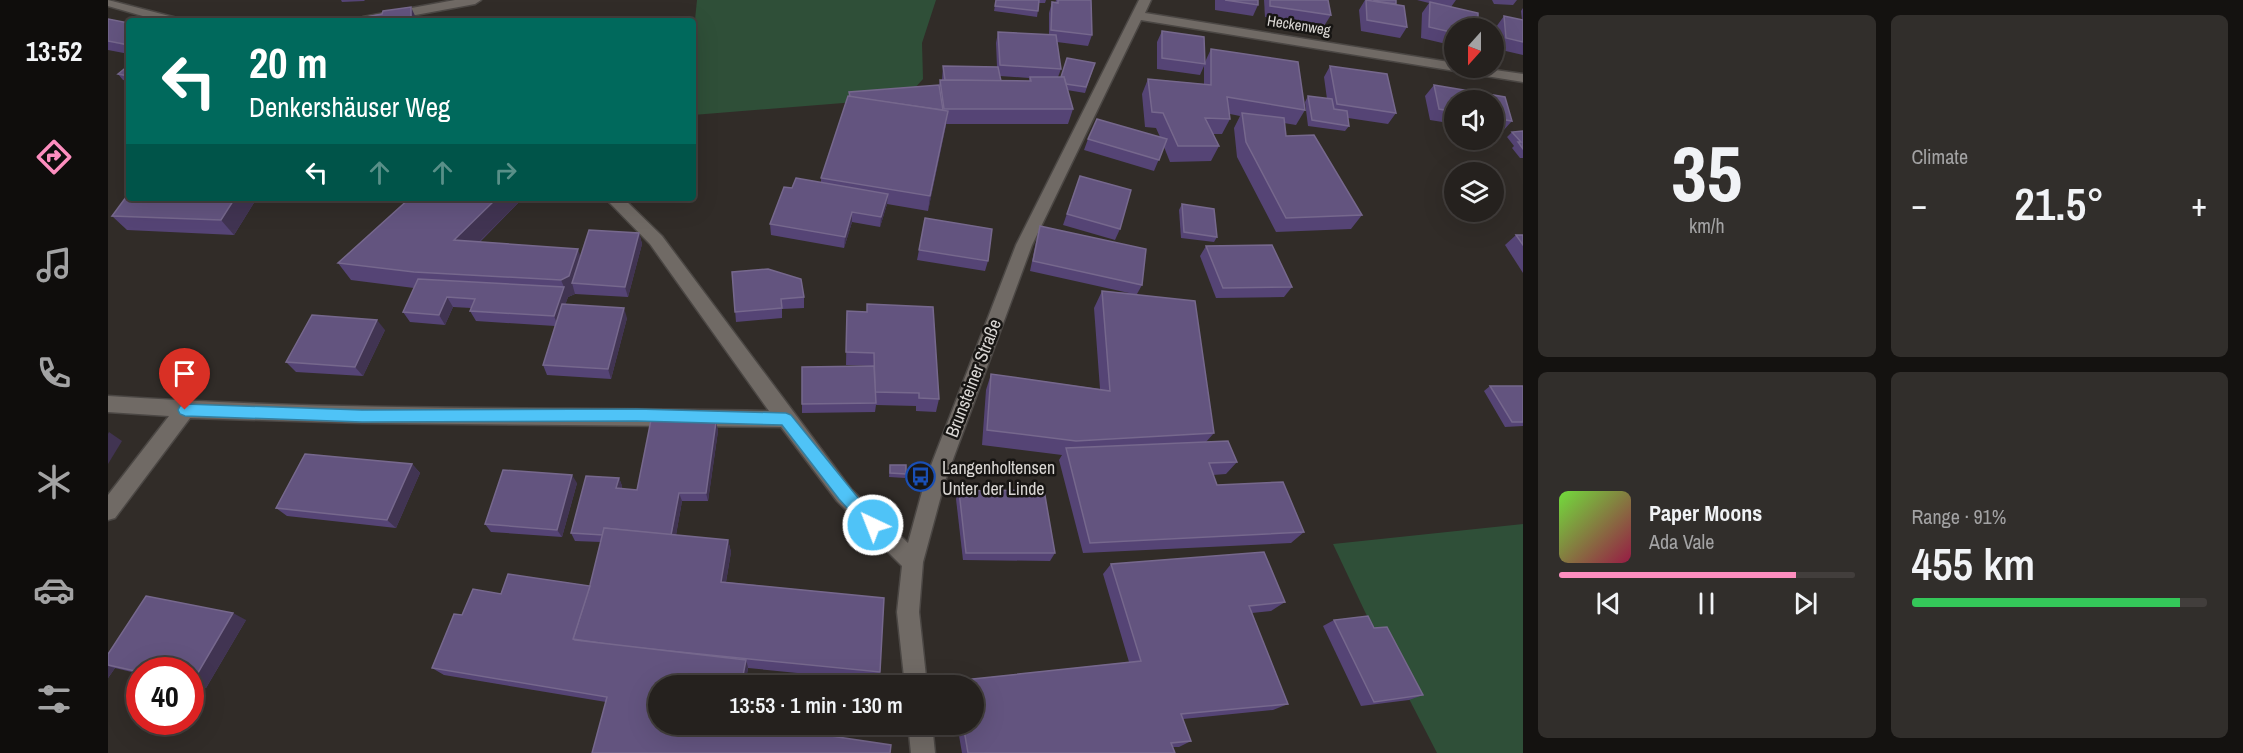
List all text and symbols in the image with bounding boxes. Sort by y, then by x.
street label: Heckenweg [1266,10,1333,40]
north arrow [1444,18,1504,78]
map controls [1444,18,1504,222]
text: 13:52 [26,33,82,69]
text: 20 m [249,35,328,91]
icon: left [150,42,228,120]
text: Denkershäuser Weg [249,89,450,125]
button: sound [1444,90,1504,150]
text: 35 [1671,120,1742,225]
icon: directions [33,136,75,178]
text: Climate [1912,143,1968,170]
icon: left [300,156,333,189]
icon: ahead [363,156,396,189]
icon: ahead [426,156,459,189]
icon: right [489,156,522,189]
button: layers [1444,162,1504,222]
text: 21.5° [2014,173,2104,234]
text: − [1912,182,1927,226]
text: + [2191,182,2207,226]
text: km/h [1689,212,1725,239]
icon: music [33,244,75,286]
street label: Brunsteiner Straße [939,315,1007,441]
pin [159,348,210,410]
icon: phone [33,352,75,394]
icon: arrive [168,357,201,390]
place label: Langenholtensen Unter der Linde [942,455,1055,501]
icon: climate [33,461,75,503]
bus stop icon: Langenholtensen Unter der Linde [905,461,937,493]
position arrow [841,493,905,557]
text: Paper Moons [1649,498,1762,528]
text: Range · 91% [1912,503,2006,530]
text: Ada Vale [1649,528,1714,555]
text: 455 km [1912,533,2035,594]
icon: car [33,569,75,611]
icon: previous [1592,587,1625,620]
icon: pause [1690,587,1723,620]
icon: next [1789,587,1822,620]
speed limit sign: 40 [126,657,204,735]
icon: filters [33,678,75,720]
text: 13:53 · 1 min · 130 m [729,690,903,720]

